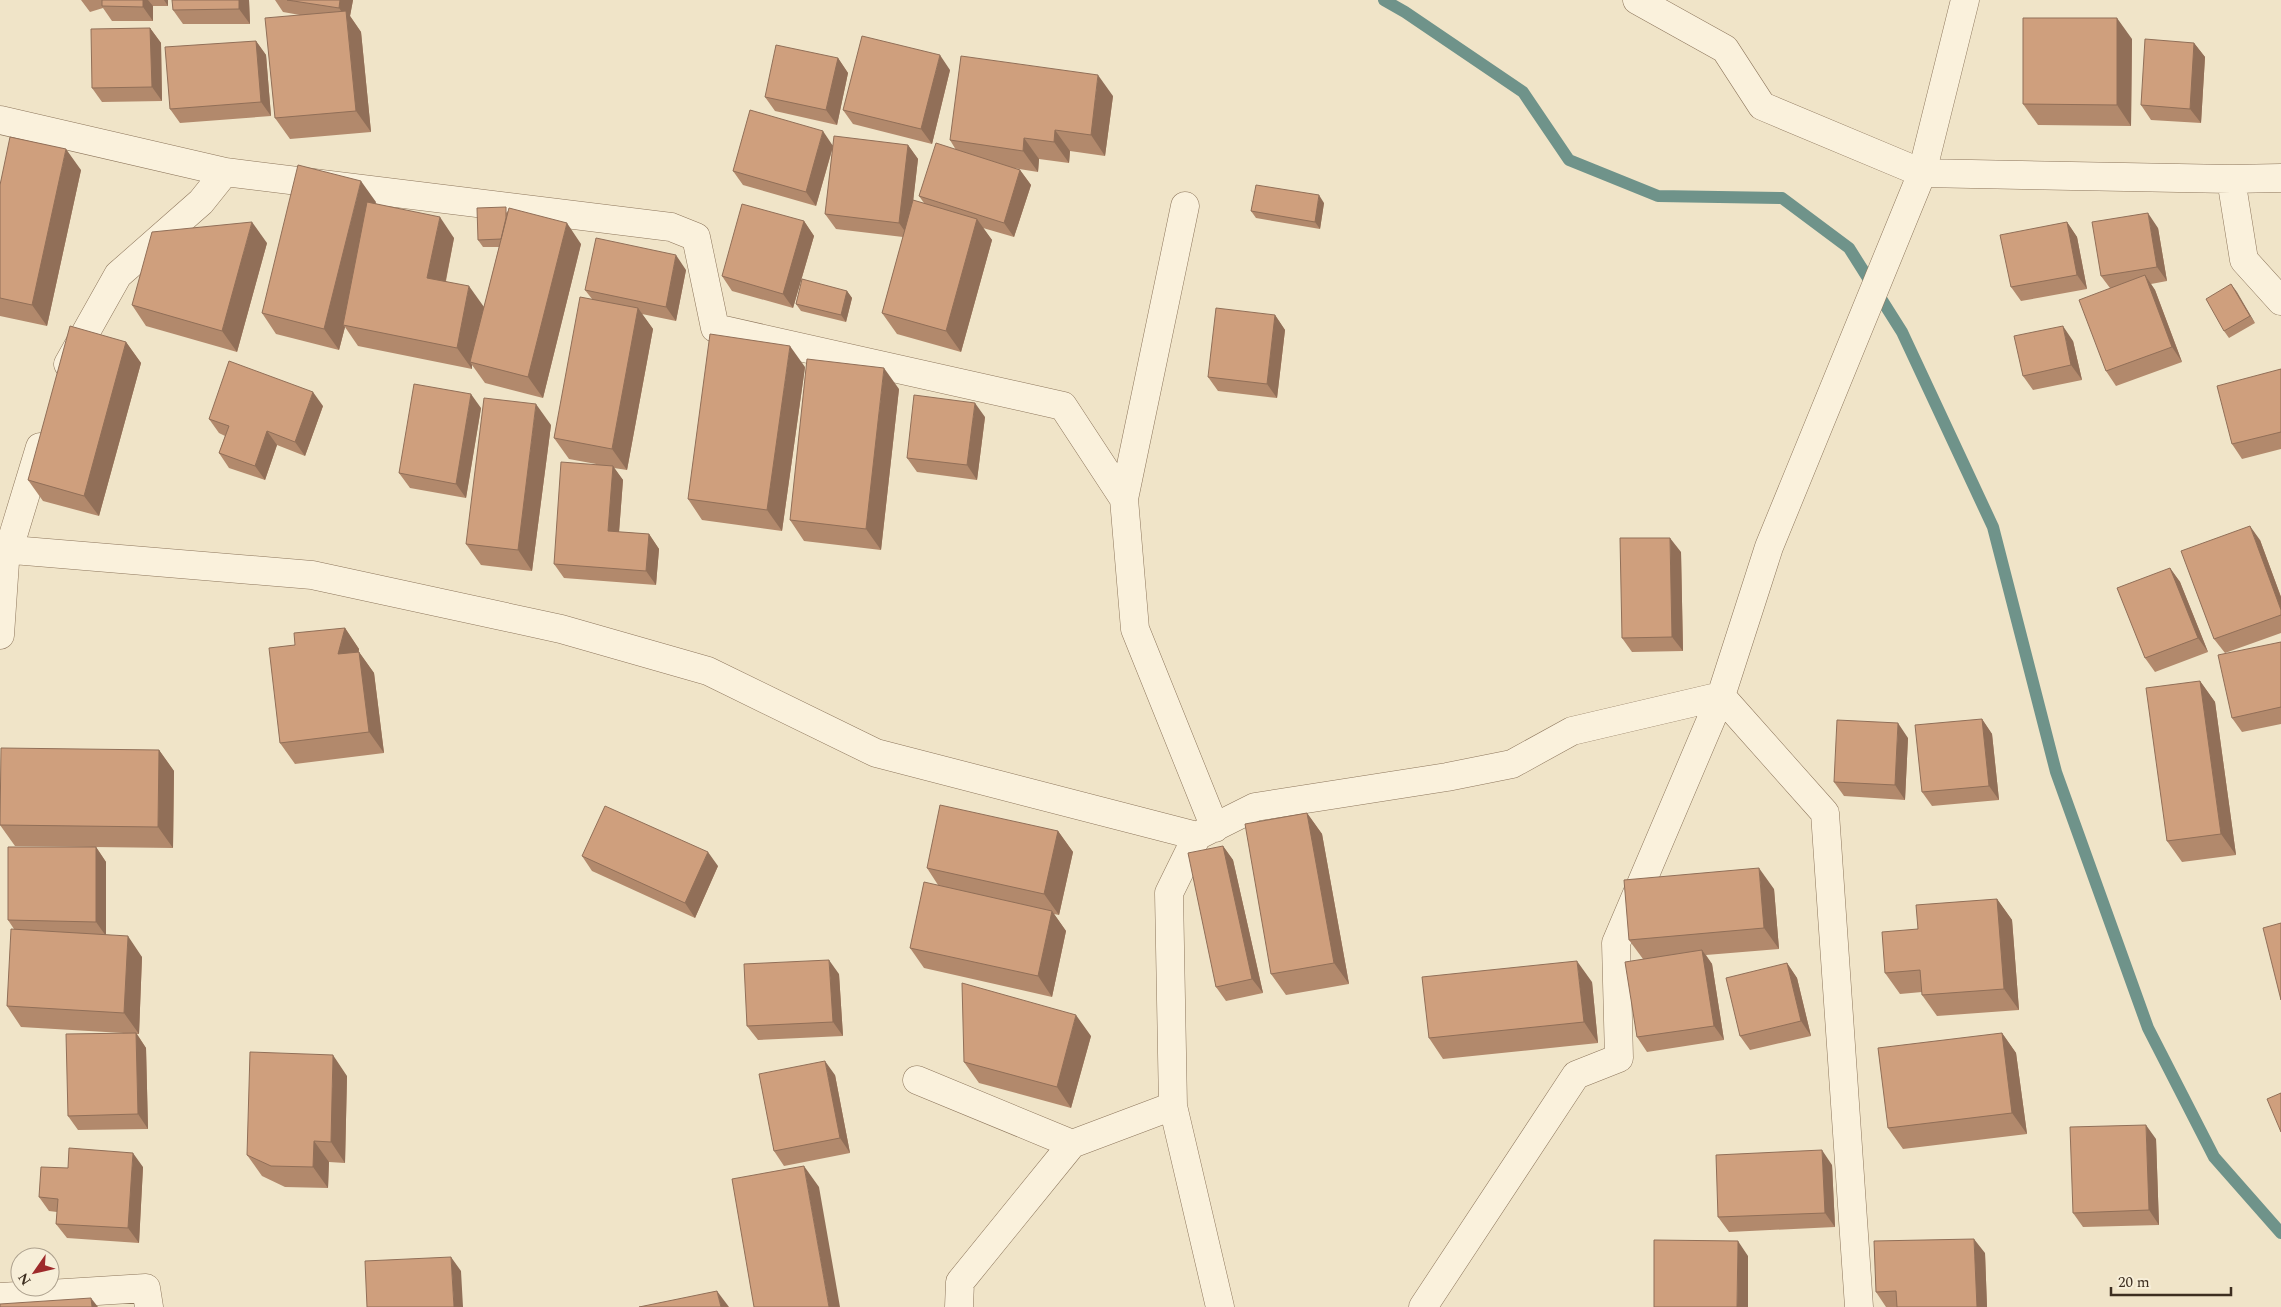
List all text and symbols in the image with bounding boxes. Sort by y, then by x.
north arrow [10,1247,60,1297]
scale bar [2111,1264,2231,1296]
text: N [13,1268,37,1290]
text: 20 m [2118,1271,2150,1294]

